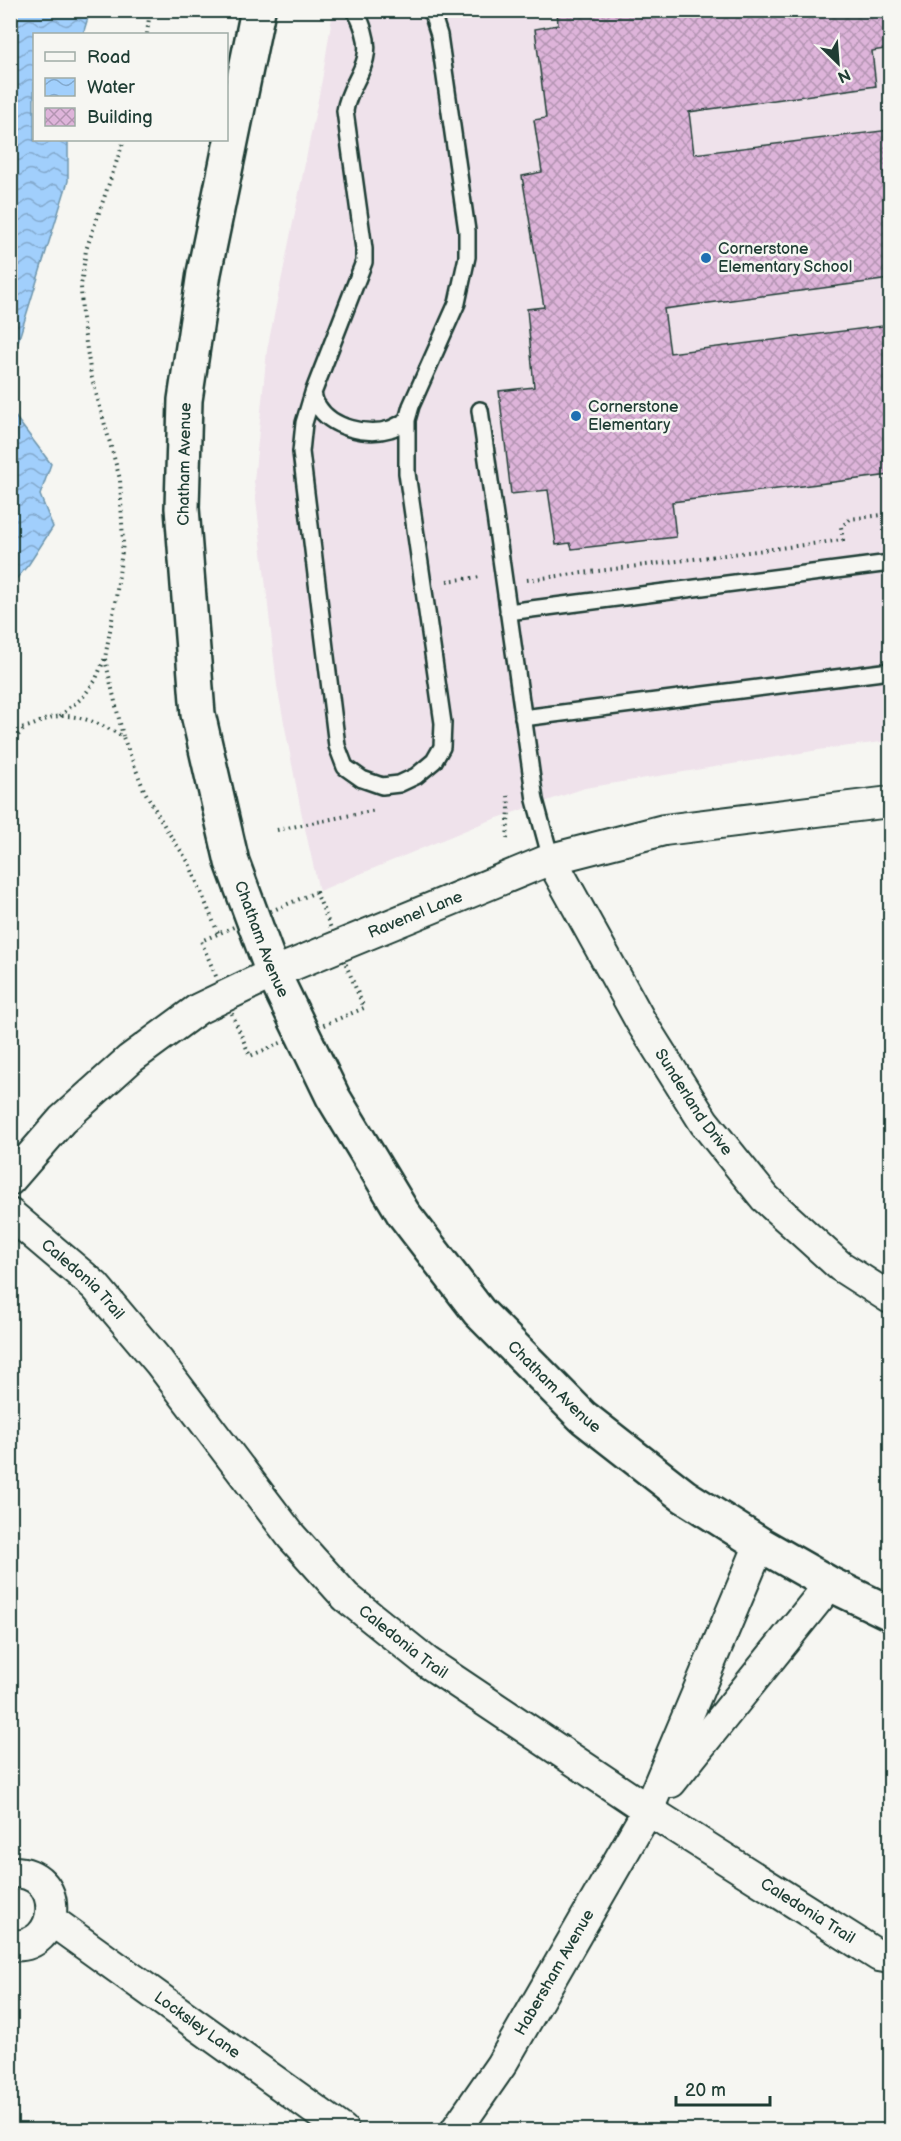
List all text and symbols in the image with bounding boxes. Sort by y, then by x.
legend [33,33,228,141]
north arrow [808,33,868,93]
text: Road [87,47,131,68]
text: N [834,64,853,86]
text: Water [87,77,135,98]
text: Building [87,107,153,128]
place label: Cornerstone Elementary School [718,240,852,277]
marker: Cornerstone Elementary School [699,251,713,265]
place label: Cornerstone Elementary [588,398,679,435]
street label: Chatham Avenue [174,402,196,526]
marker: Cornerstone Elementary [569,409,583,423]
street label: Chatham Avenue [230,878,293,1001]
street label: Ravenel Lane [365,887,466,943]
street label: Sunderland Drive [651,1045,737,1160]
street label: Caledonia Trail [37,1235,128,1323]
street label: Chatham Avenue [504,1337,605,1437]
street label: Caledonia Trail [355,1601,451,1683]
street label: Caledonia Trail [757,1874,858,1948]
street label: Habersham Avenue [511,1906,598,2039]
street label: Locksley Lane [150,1988,244,2063]
scale bar [676,2069,770,2107]
text: 20 m [685,2080,726,2101]

